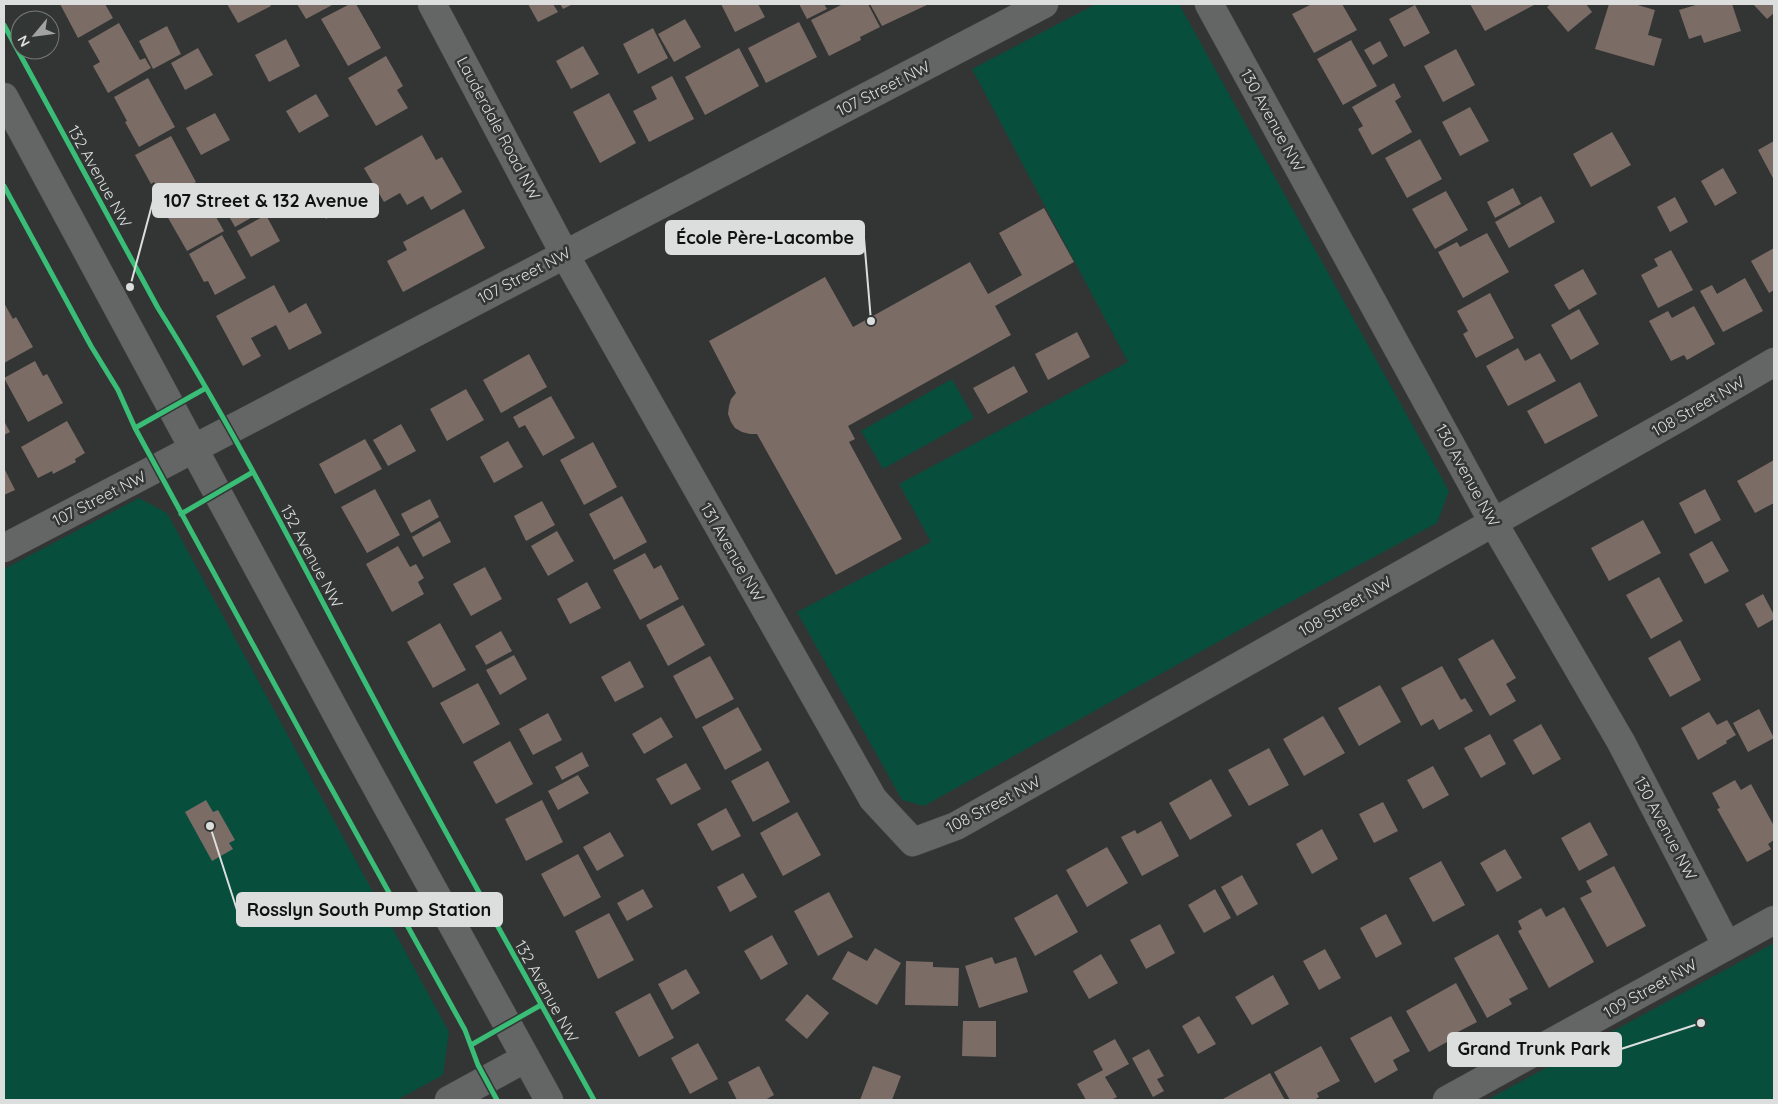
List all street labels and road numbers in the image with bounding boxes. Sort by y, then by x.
street label: Lauderdale Road NW [453,53,545,203]
street label: 107 Street NW [833,56,933,120]
street label: 130 Avenue NW [1237,65,1309,175]
street label: 132 Avenue NW [64,121,136,231]
street label: 107 Street NW [474,242,574,308]
street label: 108 Street NW [1648,371,1748,441]
street label: 130 Avenue NW [1432,420,1504,530]
street label: 107 Street NW [49,466,149,530]
street label: 131 Avenue NW [697,499,769,605]
street label: 132 Avenue NW [276,501,348,611]
street label: 108 Street NW [1295,571,1395,641]
street label: 108 Street NW [943,771,1043,837]
street label: 130 Avenue NW [1630,773,1702,883]
street label: 132 Avenue NW [511,936,583,1046]
street label: 109 Street NW [1600,954,1700,1022]

